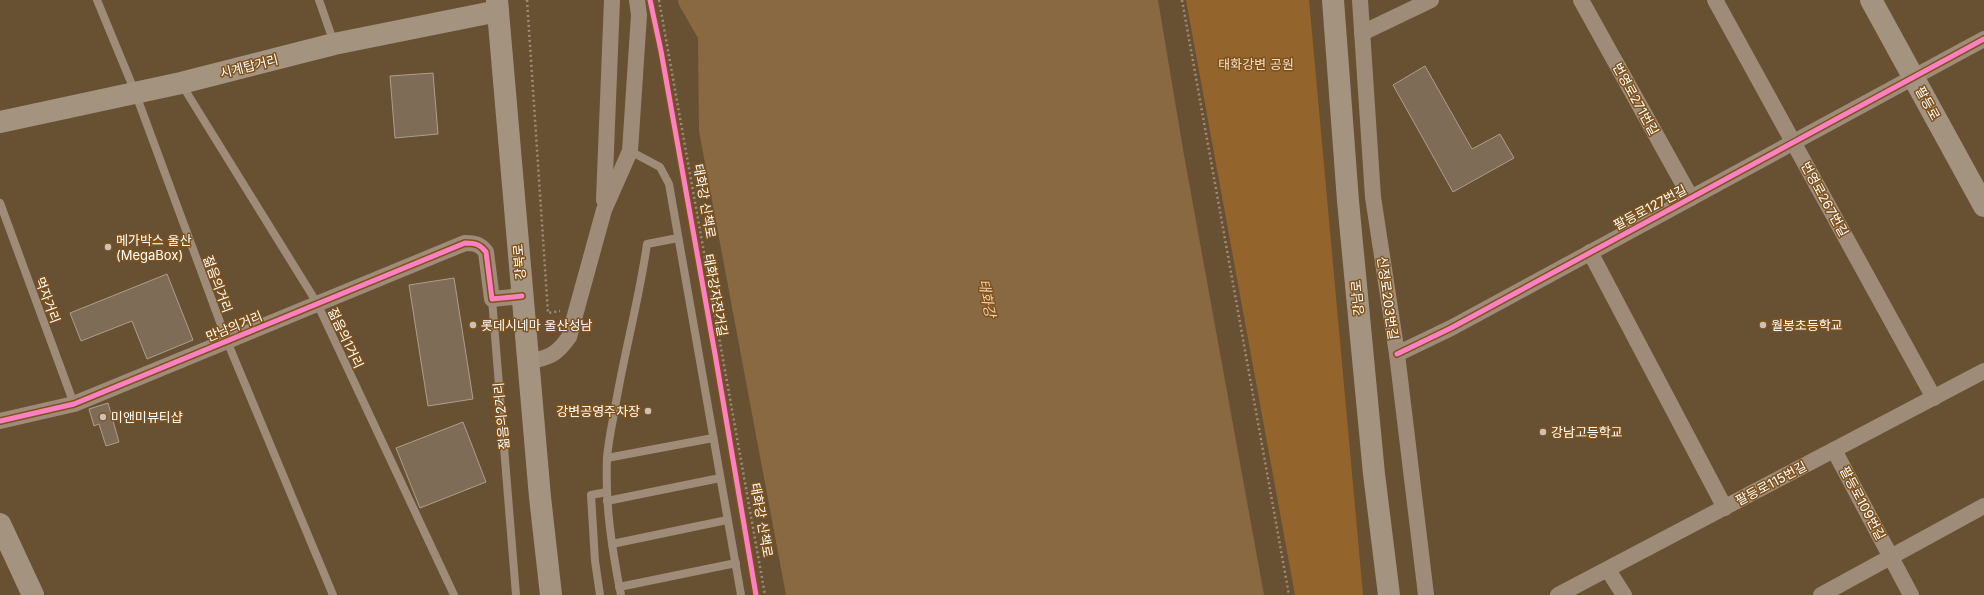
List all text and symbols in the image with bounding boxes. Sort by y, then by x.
street label: 시계탑거리 [218,51,280,81]
park label: 태화강변 공원 [1218,56,1294,72]
street label: 번영로271번길 [1610,60,1662,138]
street label: 팔등로 [1912,83,1944,123]
street label: 번영로267번길 [1798,159,1852,239]
street label: 태화강 산책로 [691,162,719,240]
street label: 팔등로127번길 [1611,181,1689,233]
place label: 메가박스 울산 (MegaBox) [116,232,191,263]
marker: 메가박스 울산 (MegaBox) [103,242,113,252]
street label: 강북로 [509,243,529,281]
street label: 태화강자전거길 [701,252,731,338]
street label: 젊음의거리 [200,253,236,315]
street label: 신정로203번길 [1374,255,1402,341]
street label: 먹자거리 [32,275,64,325]
water label: 태화강 [975,277,1000,321]
street label: 강남로 [1347,279,1367,317]
street label: 젊음의1거리 [325,305,367,371]
street label: 만남의거리 [203,307,265,345]
place label: 롯데시네마 울산성남 [481,317,592,333]
place label: 월봉초등학교 [1771,317,1843,333]
marker: 롯데시네마 울산성남 [468,320,478,330]
marker: 월봉초등학교 [1758,320,1768,330]
street label: 젊음의2거리 [490,382,512,450]
place label: 강변공영주차장 [556,403,640,419]
marker: 강변공영주차장 [643,406,653,416]
place label: 미앤미뷰티샵 [111,409,183,425]
marker: 미앤미뷰티샵 [98,412,108,422]
place label: 강남고등학교 [1551,424,1623,440]
marker: 강남고등학교 [1538,427,1548,437]
street label: 팔등로115번길 [1733,458,1809,508]
street label: 팔등로109번길 [1837,463,1889,543]
street label: 태화강 산책로 [748,481,776,559]

